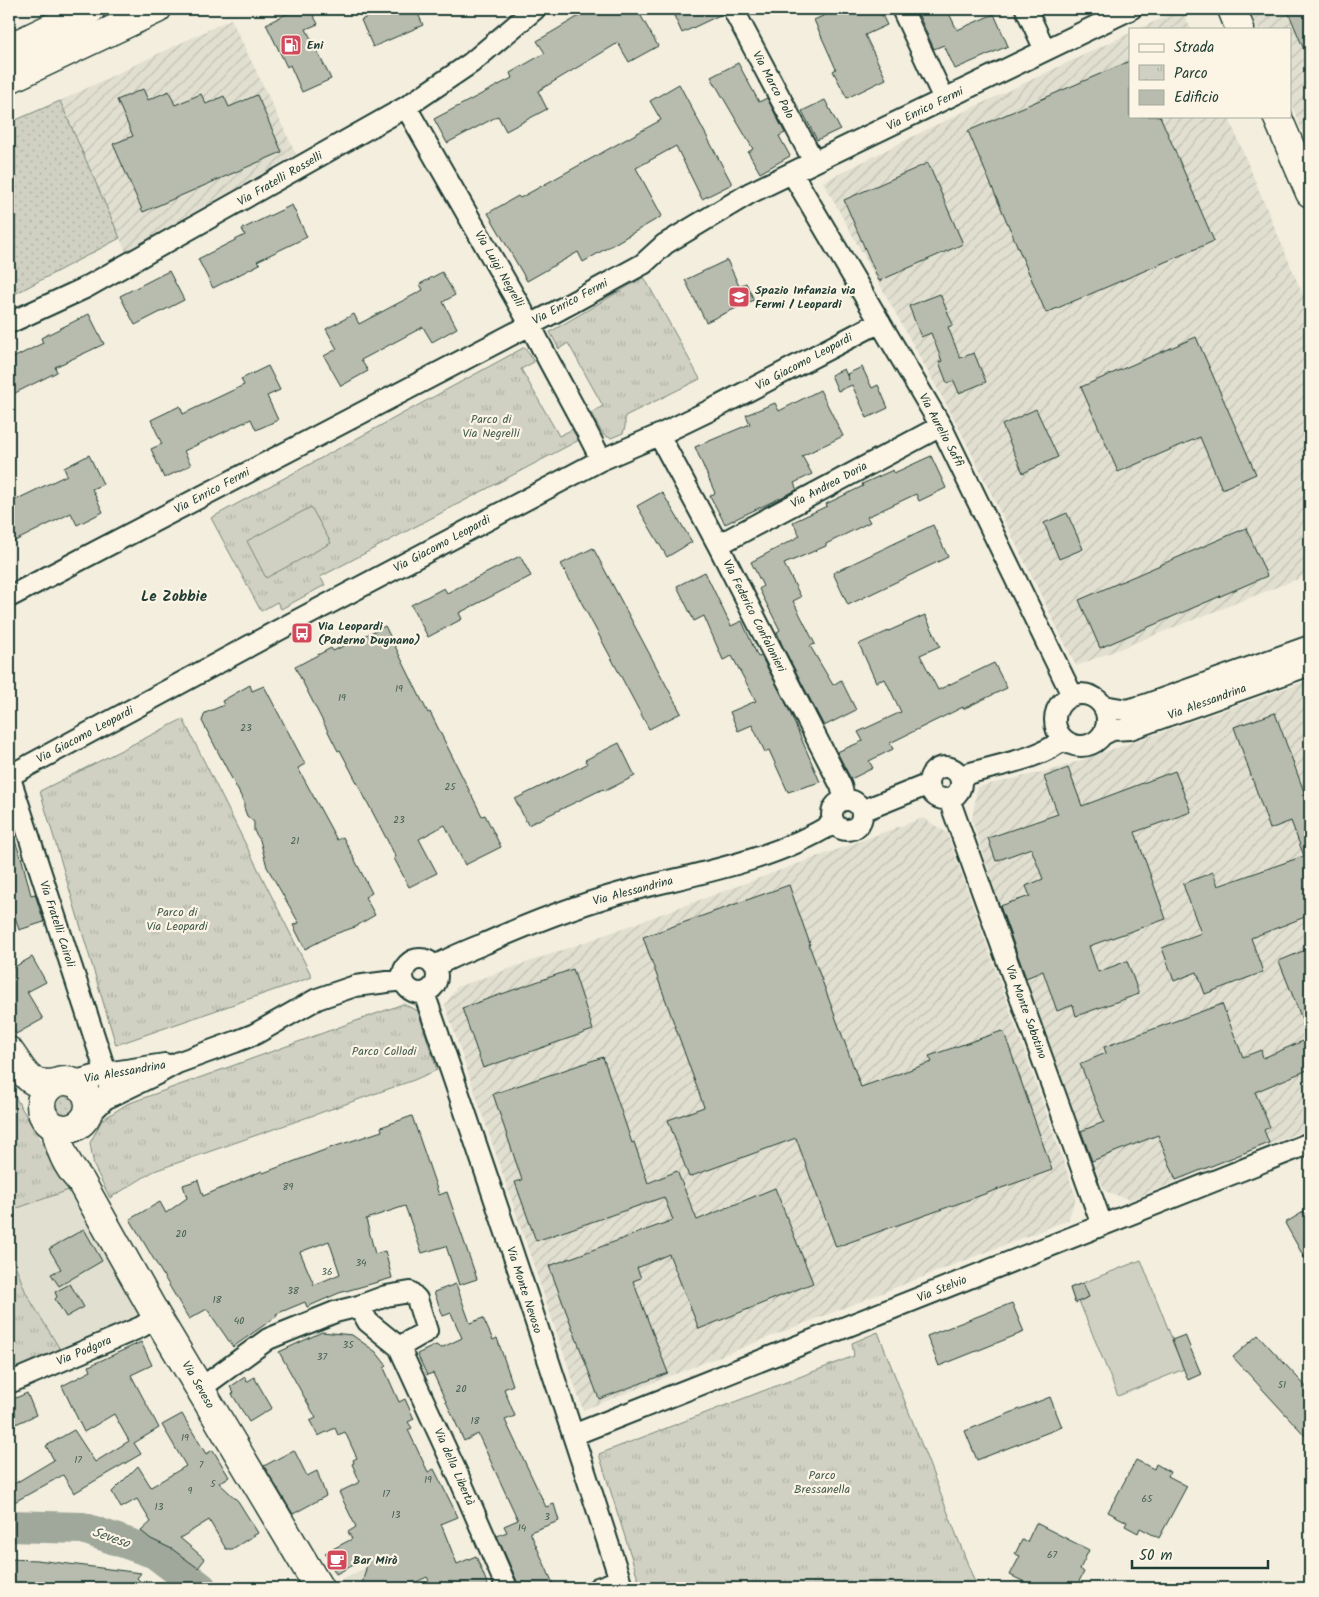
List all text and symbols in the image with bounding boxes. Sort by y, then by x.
legend [1129,28,1292,118]
fuel station icon: Eni [279,33,303,57]
place label: Eni [307,36,324,55]
text: Strada [1174,36,1214,60]
street label: Via Marco Polo [747,48,799,122]
text: Parco [1174,62,1208,86]
street label: Via Enrico Fermi [883,82,968,136]
text: Edificio [1174,86,1219,110]
street label: Via Fratelli Rosselli [234,146,327,211]
street label: Via Luigi Negrelli [469,227,529,312]
street label: Via Enrico Fermi [529,273,612,330]
place label: Spazio Infanzia via Fermi / Leopardi [755,281,855,314]
school or university icon: Spazio Infanzia via Fermi / Leopardi [727,285,751,309]
street label: Via Giacomo Leopardi [752,328,857,396]
street label: Via Aurelio Saffi [914,390,969,471]
park label: Parco di Via Negrelli [462,410,521,443]
street label: Via Andrea Doria [787,457,871,513]
street label: Via Enrico Fermi [171,462,254,519]
street label: Via Giacomo Leopardi [390,510,495,578]
street label: Via Federico Confalonieri [717,556,791,677]
district label: Le Zobbie [141,585,208,609]
place label: Via Leopardi (Paderno Dugnano) [318,617,421,650]
bus stop icon: Via Leopardi (Paderno Dugnano) [290,621,314,645]
street label: Via Alessandrina [1165,679,1249,725]
house number: 19 [395,681,403,697]
house number: 19 [338,690,346,706]
street label: Via Giacomo Leopardi [33,701,138,769]
house number: 23 [240,720,252,736]
house number: 25 [444,779,456,795]
house number: 23 [393,812,405,828]
house number: 21 [291,833,299,849]
street label: Via Alessandrina [591,871,676,911]
street label: Via Fratelli Cairoli [34,878,80,971]
park label: Parco di Via Leopardi [146,903,209,936]
street label: Via Monte Sabotino [1000,962,1052,1062]
park label: Parco Collodi [352,1042,417,1061]
street label: Via Alessandrina [83,1055,168,1089]
house number: 89 [283,1179,294,1195]
house number: 20 [176,1226,186,1242]
street label: Via Monte Nevoso [501,1244,547,1336]
house number: 34 [355,1255,367,1271]
house number: 36 [321,1264,333,1280]
street label: Via Stelvio [914,1270,970,1308]
house number: 38 [287,1283,300,1299]
house number: 18 [212,1292,223,1308]
house number: 40 [234,1313,244,1329]
street label: Via Podgora [53,1331,115,1371]
house number: 35 [342,1337,354,1353]
house number: 37 [317,1349,328,1365]
street label: Via Seveso [177,1358,219,1412]
house number: 51 [1278,1377,1286,1393]
house number: 20 [456,1381,466,1397]
house number: 18 [470,1413,481,1429]
street label: Via della Libertà [428,1425,480,1509]
house number: 19 [181,1430,189,1446]
house number: 17 [74,1452,82,1468]
house number: 7 [199,1457,204,1473]
park label: Parco Bressanella [794,1466,850,1499]
house number: 19 [424,1472,432,1488]
house number: 5 [210,1476,216,1492]
house number: 9 [188,1483,193,1499]
house number: 17 [382,1486,390,1502]
house number: 65 [1142,1491,1153,1507]
house number: 13 [155,1499,164,1515]
house number: 13 [392,1507,401,1523]
house number: 3 [544,1509,550,1525]
house number: 14 [518,1520,527,1536]
water label: Seveso [89,1521,134,1555]
scale bar [1132,1537,1268,1569]
text: 50 m [1139,1544,1173,1568]
house number: 67 [1047,1547,1057,1563]
cafe icon: Bar Mirò [325,1548,349,1572]
place label: Bar Mirò [353,1551,398,1570]

